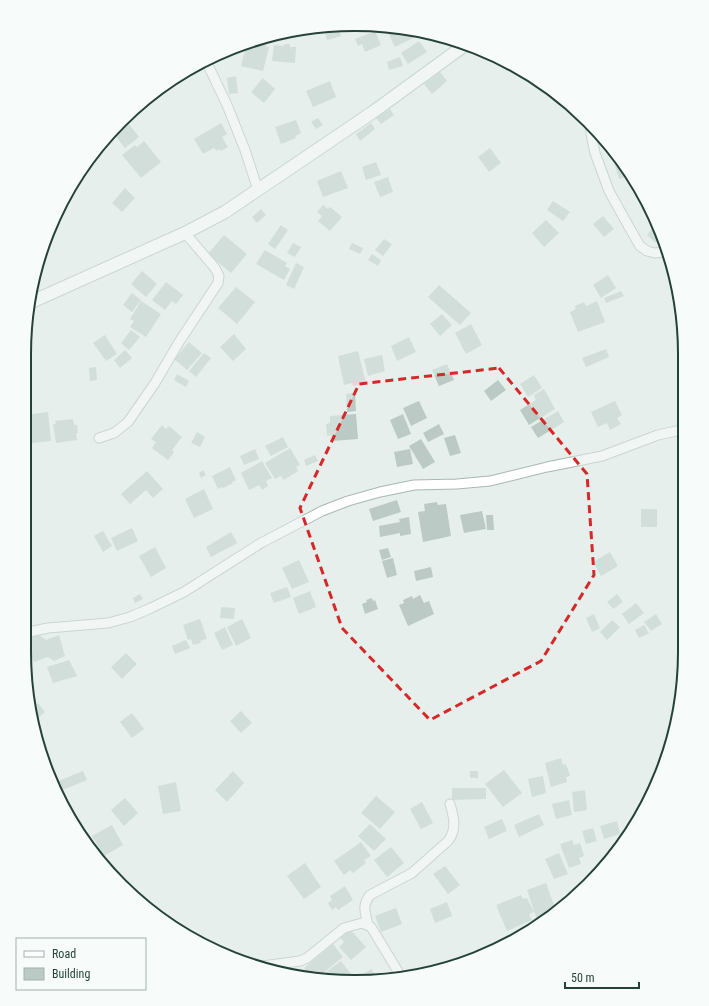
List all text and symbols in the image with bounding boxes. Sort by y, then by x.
legend [16,938,146,990]
text: Road [52,947,76,961]
scale bar [565,964,639,990]
text: Building [52,967,90,981]
text: 50 m [571,971,595,985]

